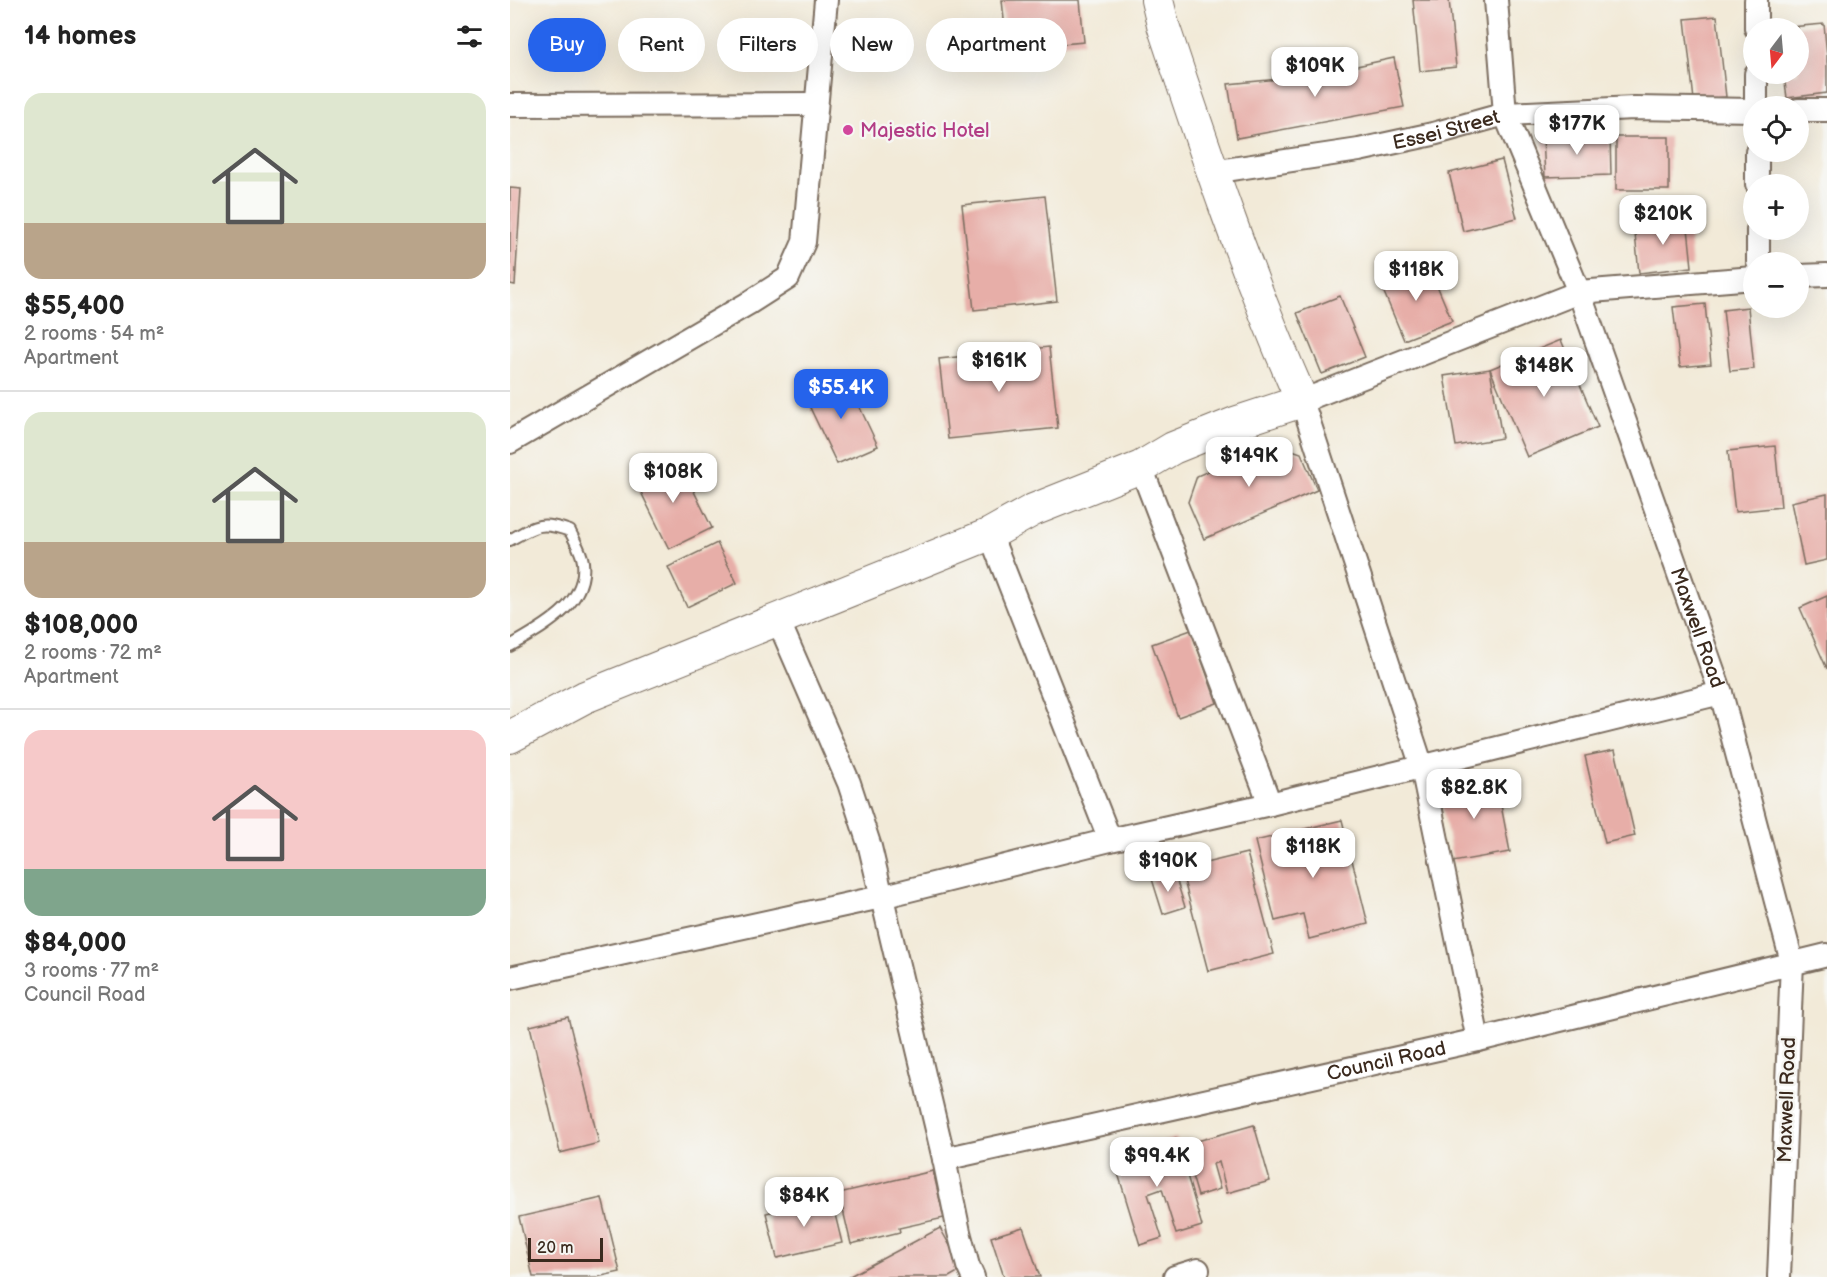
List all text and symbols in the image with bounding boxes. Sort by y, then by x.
chip: Buy [528,18,606,72]
chip: Rent [618,18,705,72]
chip: Filters [717,18,818,72]
chip: New [830,18,914,72]
chip: Apartment [926,18,1067,72]
north arrow [1743,18,1809,84]
map controls [1743,18,1809,318]
icon: filters [453,20,486,53]
text: 14 homes [24,21,136,52]
pin: $109K [1273,47,1357,98]
text: $109K [1285,54,1345,78]
button: locate [1743,96,1809,162]
street label: Essei Street [1390,105,1502,155]
pin: $177K [1535,105,1619,156]
text: $177K [1548,112,1606,136]
place label: Majestic Hotel [860,119,990,143]
marker: Majestic Hotel [841,123,855,137]
icon: home [201,132,309,240]
button: + [1743,174,1809,240]
pin: $210K [1621,195,1705,246]
text: $210K [1633,202,1693,226]
pin: $118K [1374,251,1458,302]
button: − [1743,252,1809,318]
text: $118K [1388,258,1444,282]
text: $55,400 [24,291,125,322]
text: 2 rooms · 54 m² [24,322,164,346]
pin: $161K [957,342,1041,393]
text: Apartment [24,346,119,370]
pin: $148K [1502,347,1586,398]
text: $161K [971,349,1027,373]
text: $148K [1515,354,1574,378]
pin: $55.4K [792,369,890,420]
text: $55.4K [808,376,874,400]
pin: $149K [1207,437,1291,488]
text: $149K [1220,444,1278,468]
icon: home [201,451,309,559]
pin: $108K [631,453,715,504]
text: $108K [643,460,703,484]
street label: Maxwell Road [1665,564,1729,691]
text: $108,000 [24,610,138,641]
text: 2 rooms · 72 m² [24,641,162,665]
text: Apartment [24,665,119,689]
icon: home [201,769,309,877]
pin: $82.8K [1425,769,1523,820]
text: $82.8K [1440,776,1508,800]
pin: $118K [1271,828,1355,879]
text: $118K [1285,835,1341,859]
pin: $190K [1126,842,1210,893]
text: $190K [1138,849,1198,873]
text: $84,000 [24,928,126,959]
text: 3 rooms · 77 m² [24,959,159,983]
text: Council Road [24,983,145,1007]
street label: Council Road [1324,1037,1448,1086]
street label: Maxwell Road [1773,1037,1801,1163]
pin: $99.4K [1108,1137,1206,1188]
text: $99.4K [1124,1144,1190,1168]
pin: $84K [768,1177,840,1228]
text: $84K [779,1184,829,1208]
scale bar [528,1235,603,1262]
text: 20 m [537,1239,573,1258]

